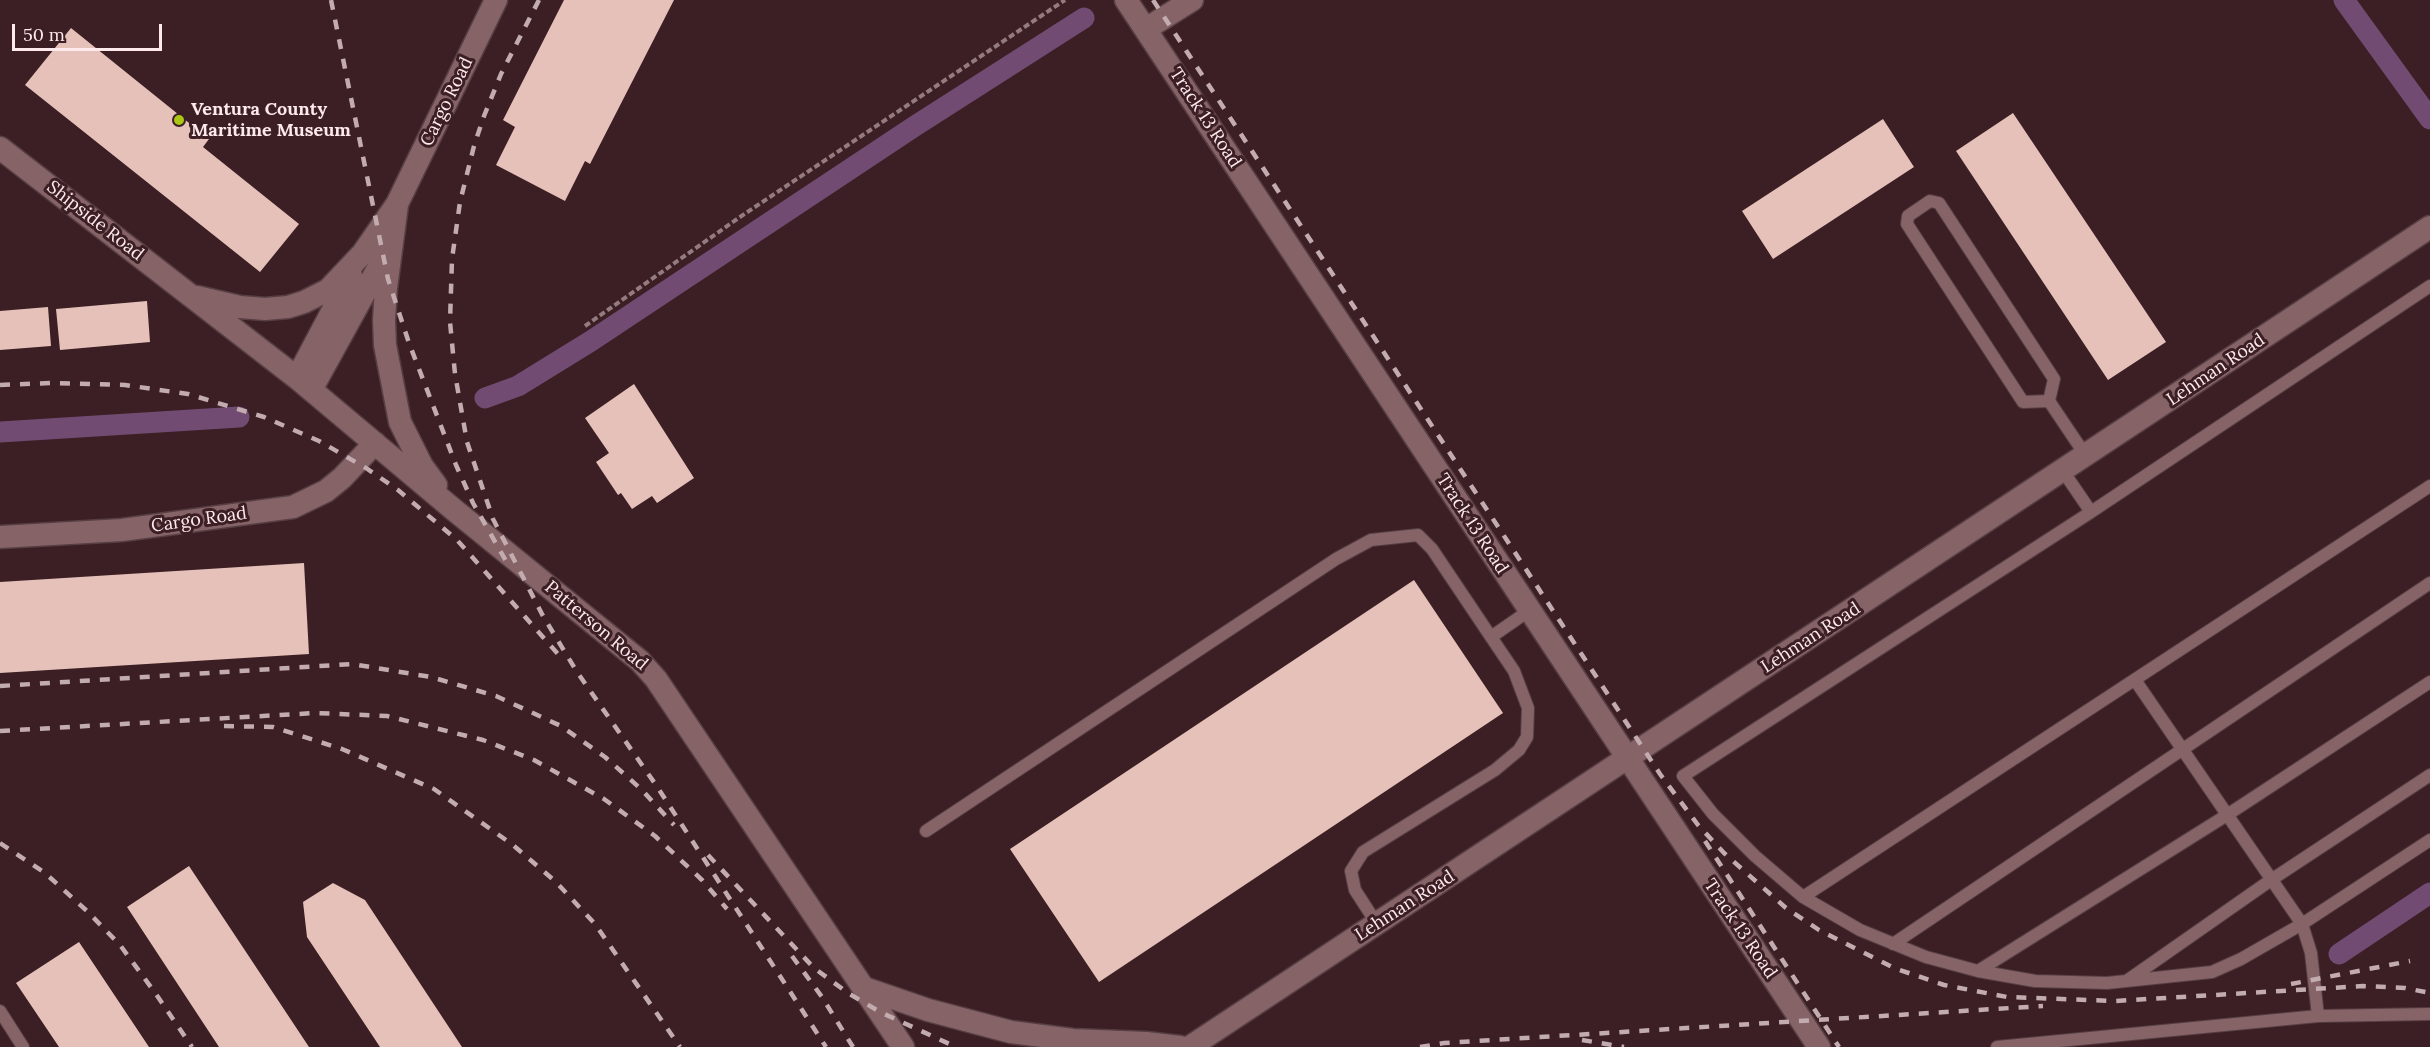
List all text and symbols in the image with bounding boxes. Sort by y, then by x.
scale bar [15,12,165,50]
text: 50 m [23,23,65,46]
street label: Cargo Road [416,54,478,150]
street label: Track 13 Road [1165,64,1245,172]
place label: Ventura County Maritime Museum [191,99,351,142]
marker: Ventura County Maritime Museum [172,113,186,127]
street label: Shipside Road [42,176,148,266]
street label: Lehman Road [2163,329,2269,411]
street label: Track 13 Road [1432,470,1512,578]
street label: Cargo Road [150,503,248,537]
street label: Patterson Road [540,577,652,675]
street label: Lehman Road [1757,598,1865,678]
street label: Lehman Road [1351,866,1459,946]
street label: Track 13 Road [1699,875,1781,983]

